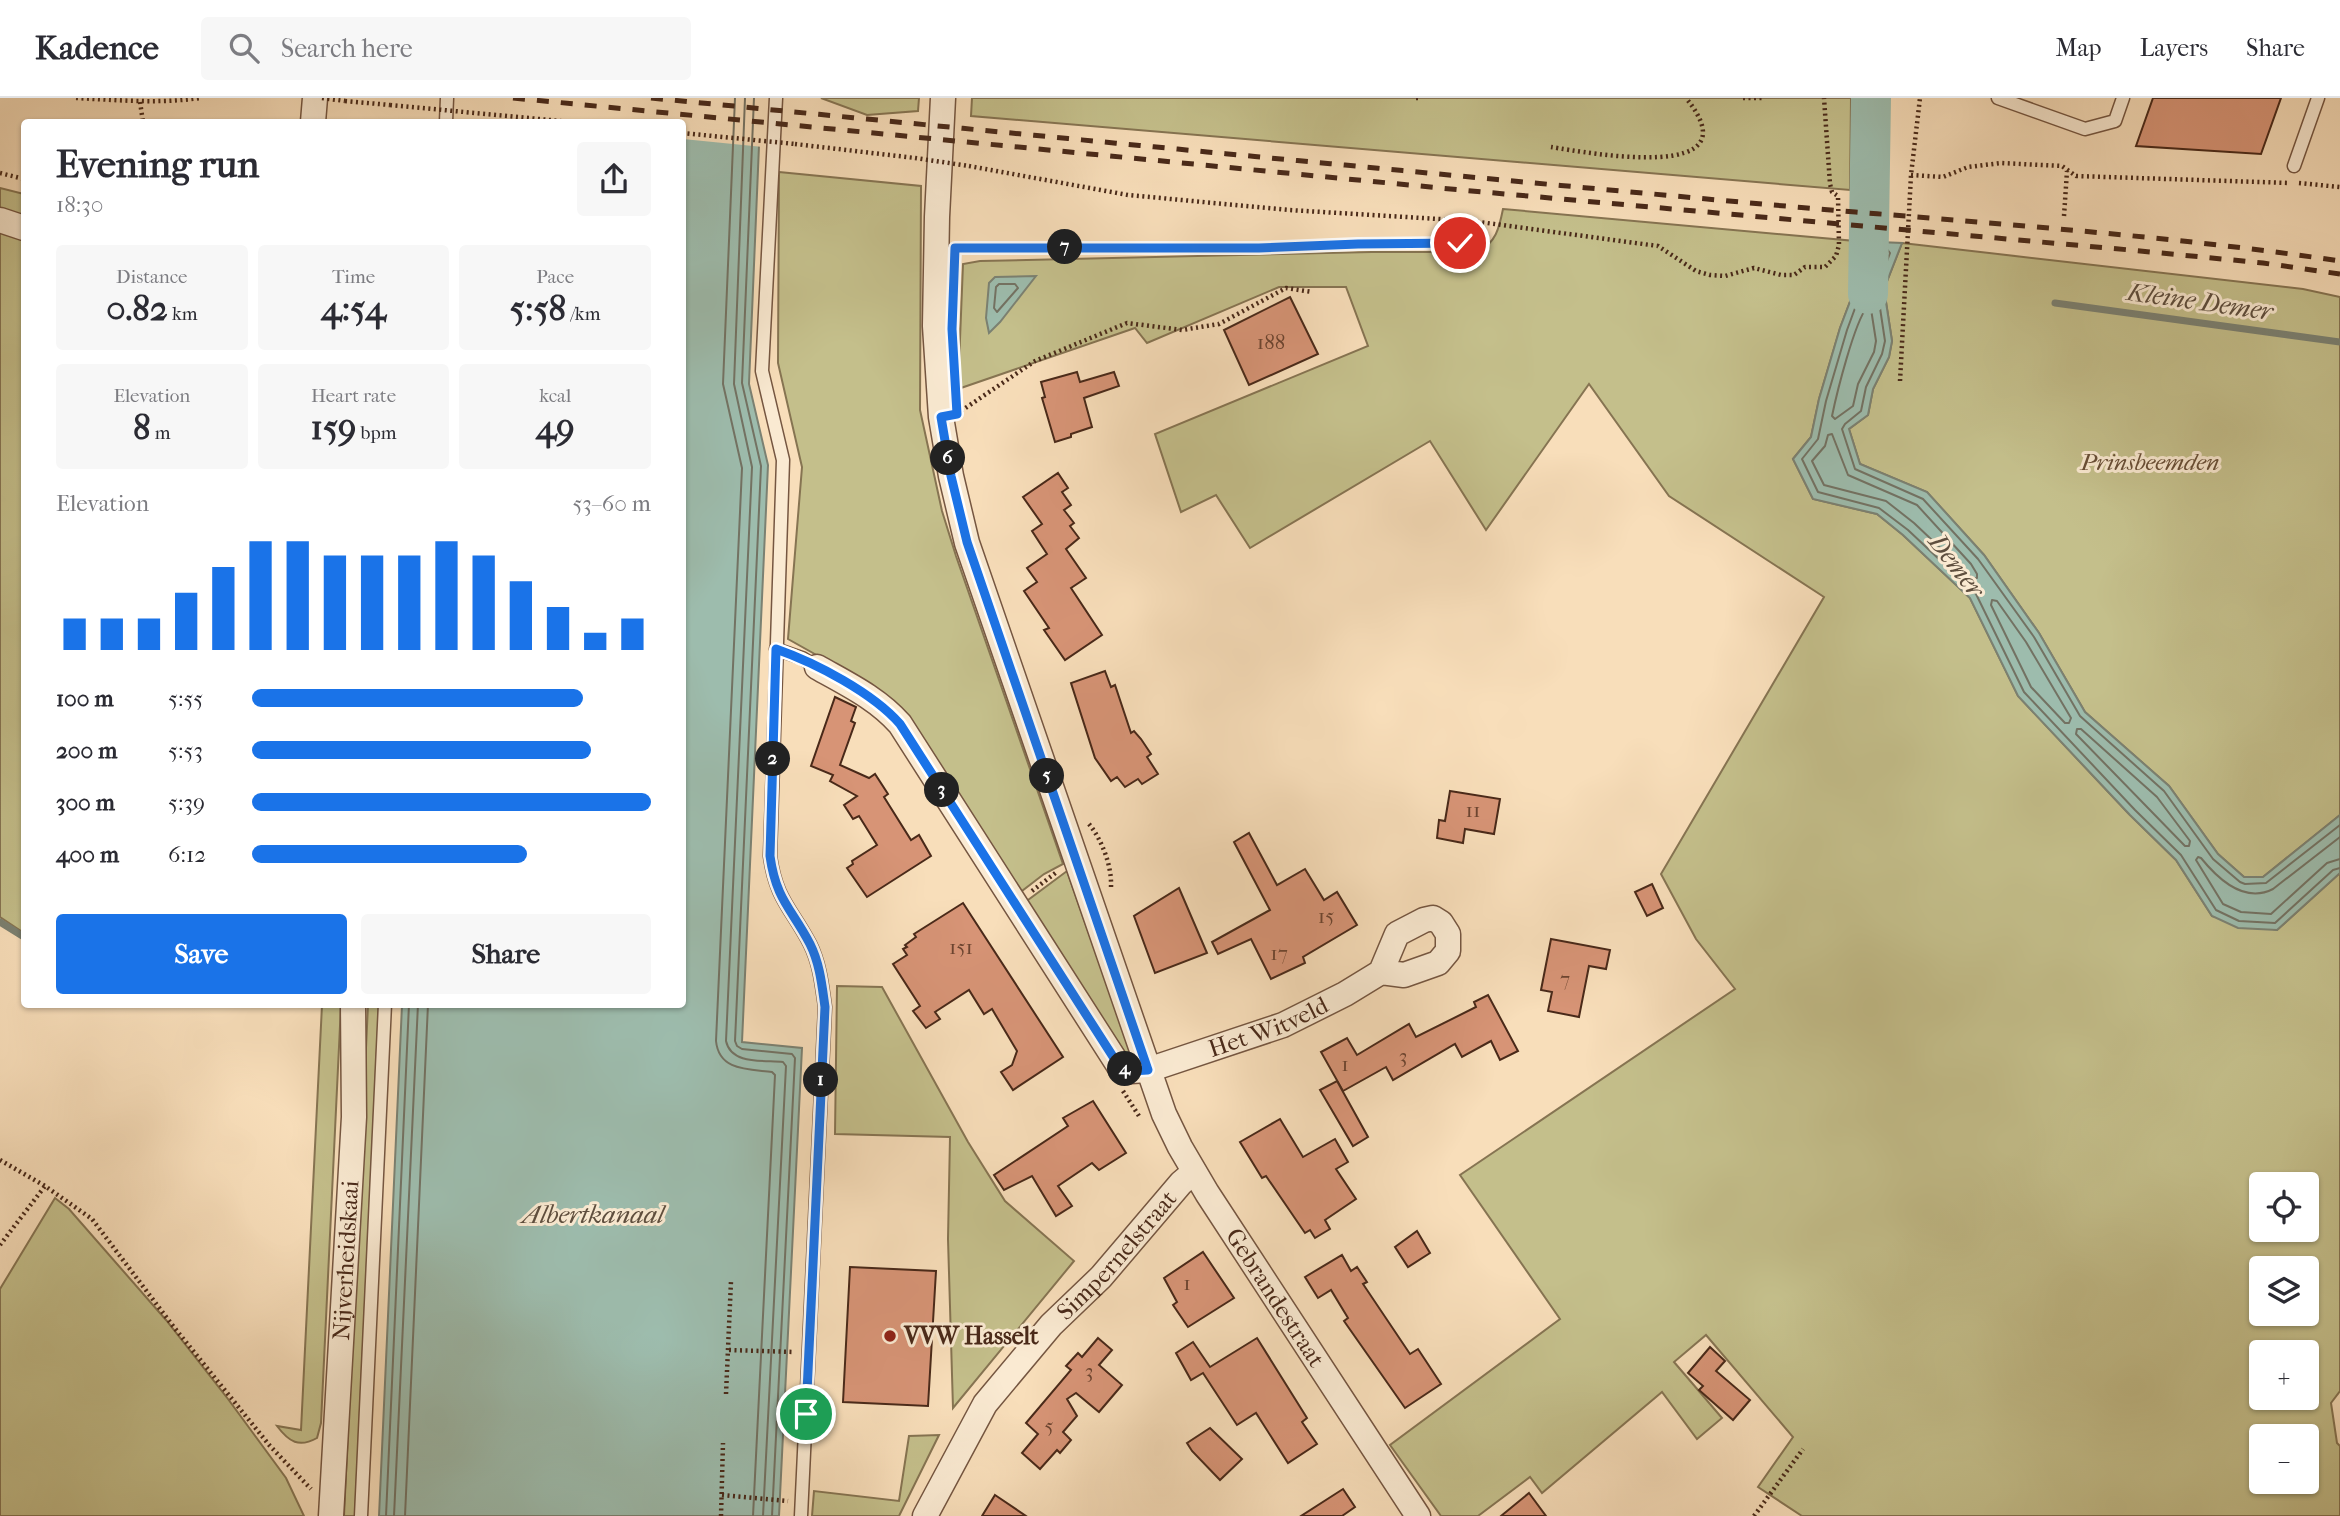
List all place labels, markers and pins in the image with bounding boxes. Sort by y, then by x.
pin [1430,213,1490,273]
pin: 7 [1048,230,1082,264]
pin: 6 [930,440,965,476]
pin: 2 [756,742,790,776]
pin: 5 [1030,758,1064,794]
pin: 3 [925,772,960,808]
pin: 4 [1108,1052,1142,1086]
pin: 1 [804,1062,838,1098]
place label: VVW Hasselt [903,1322,1039,1350]
marker: VVW Hasselt [882,1328,898,1344]
pin [776,1384,836,1444]

